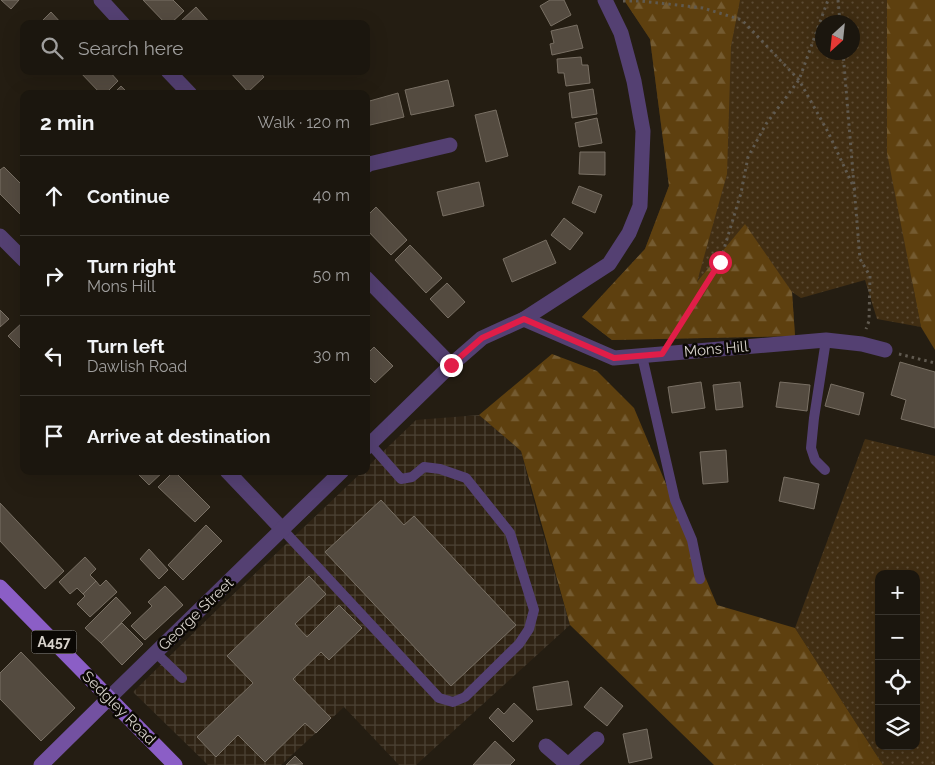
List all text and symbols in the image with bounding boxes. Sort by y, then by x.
north arrow [815,15,860,60]
search box [20,20,370,75]
icon: search [38,34,66,62]
text: Search here [78,37,184,59]
text: 2 min [40,110,94,135]
text: Walk · 120 m [258,113,350,132]
icon: ahead [40,182,68,210]
text: Continue [87,185,170,207]
text: 40 m [313,186,350,205]
route start [709,251,732,274]
text: Turn right [87,255,176,277]
icon: right [40,262,68,290]
text: 50 m [313,266,350,285]
text: Mons Hill [87,277,156,296]
text: Turn left [87,335,164,357]
street label: Mons Hill [683,337,750,361]
icon: left [40,342,68,370]
text: 30 m [313,346,350,365]
route end [440,354,463,377]
text: Dawlish Road [87,357,187,376]
icon: arrive [40,422,68,450]
text: Arrive at destination [87,425,271,447]
map controls [875,570,920,750]
button: + [875,570,920,615]
street label: George Street [155,574,237,654]
button: − [875,615,920,660]
road number: A457 [32,630,76,654]
button: locate [875,660,920,705]
street label: Sedgley Road [78,667,160,749]
button: layers [875,705,920,750]

